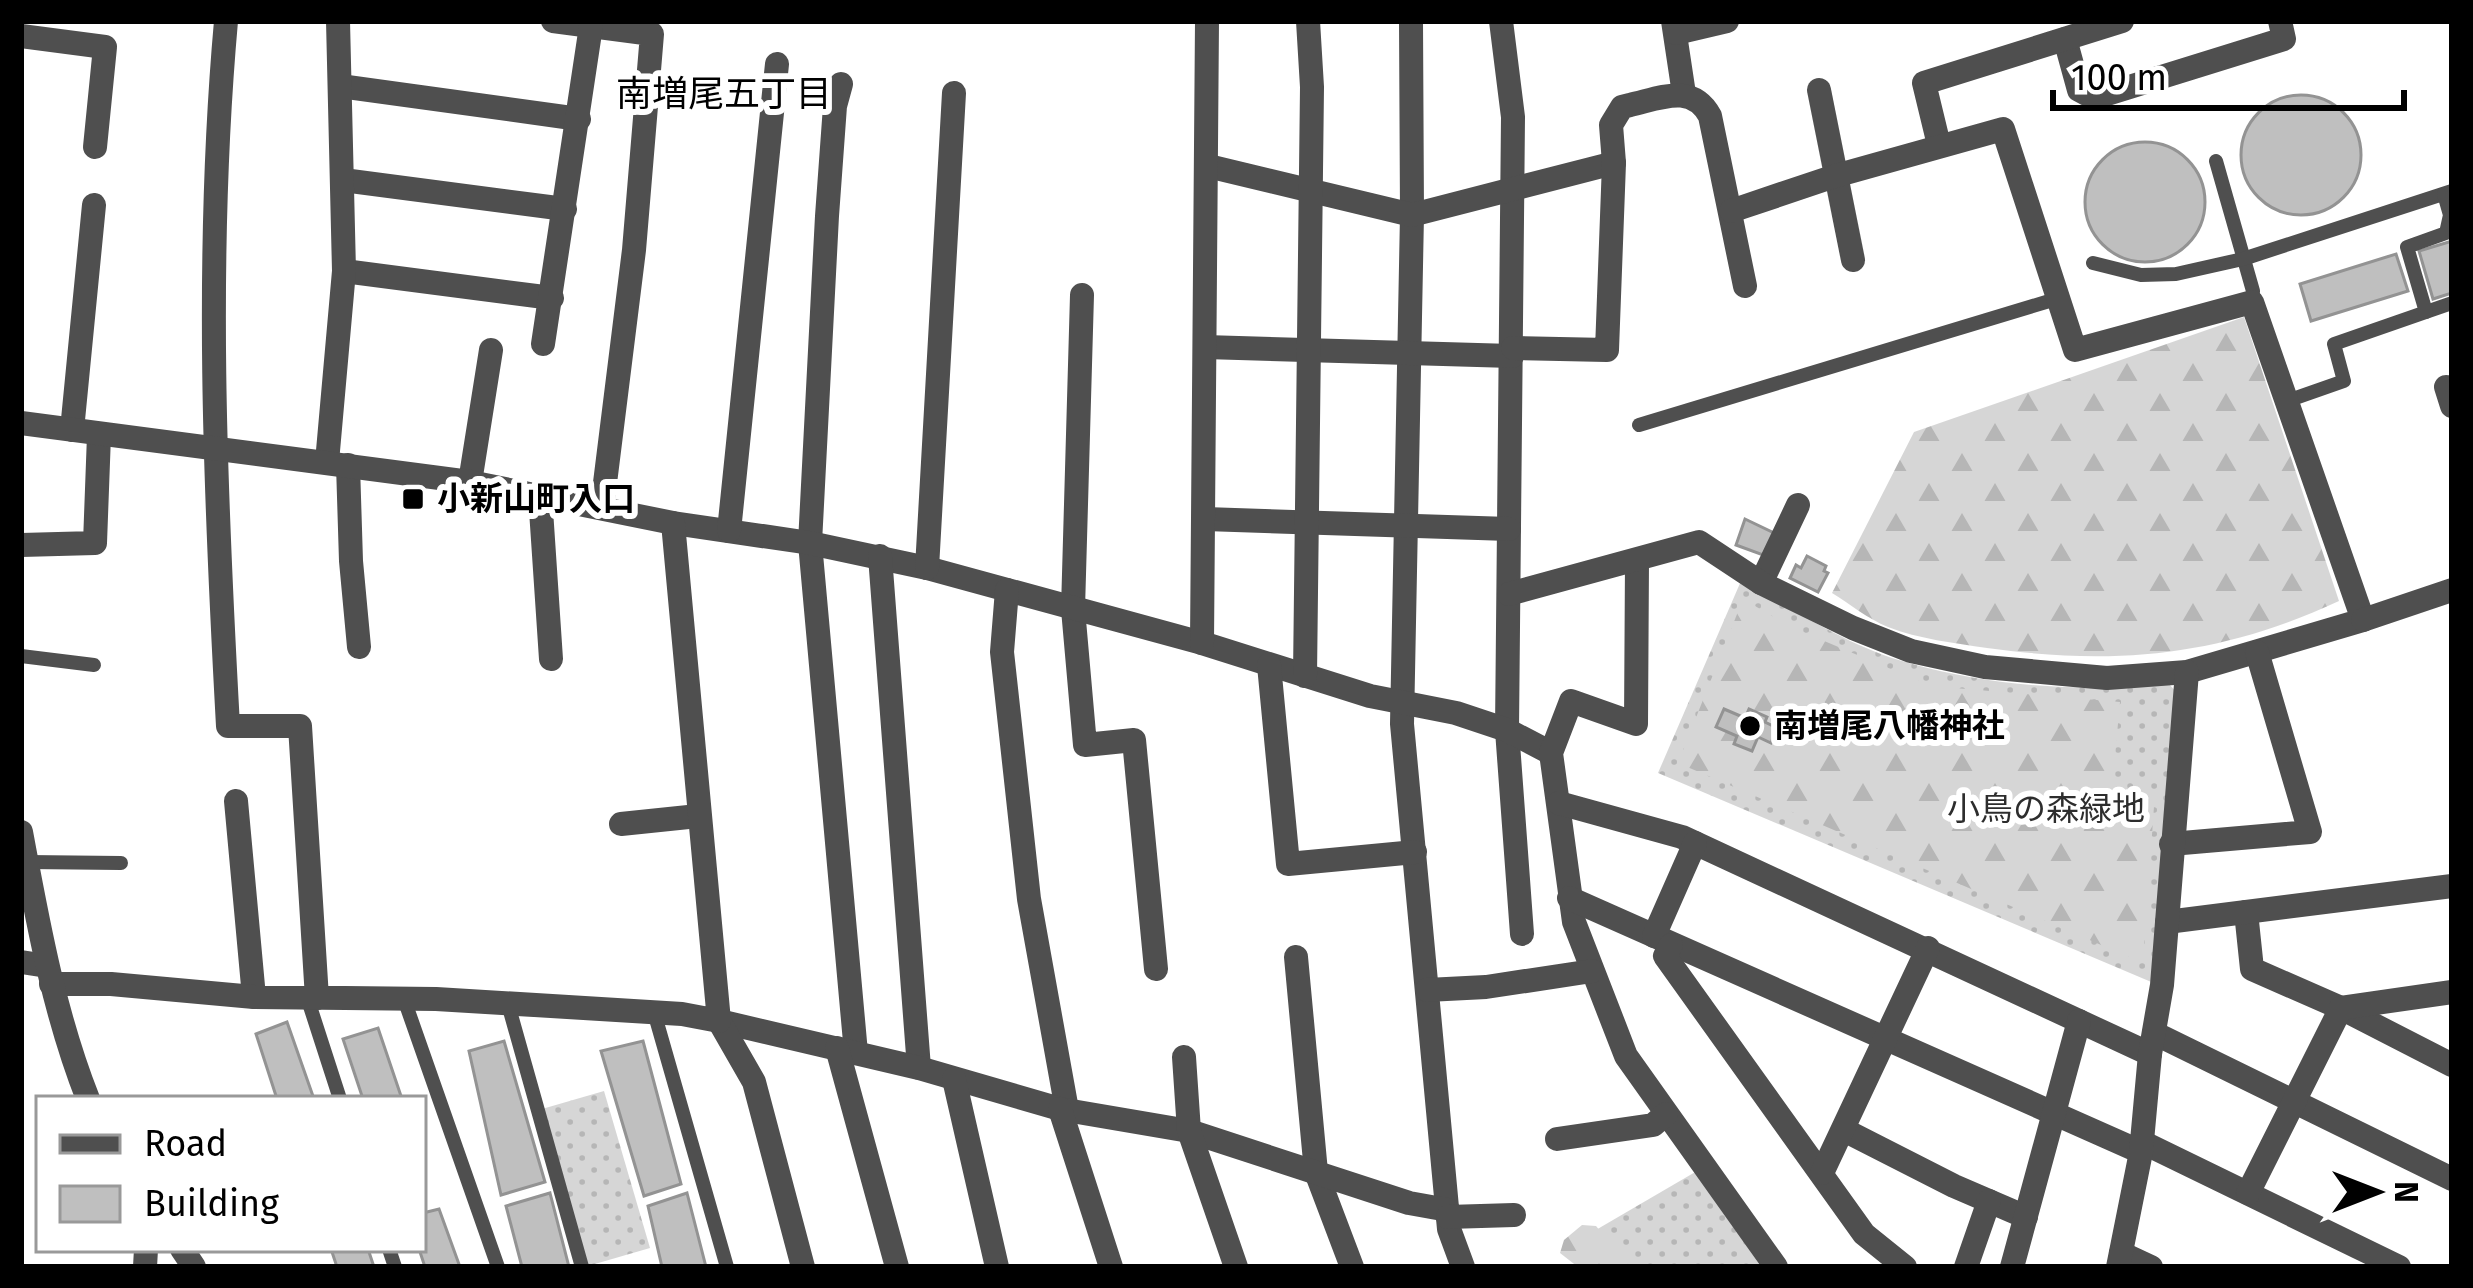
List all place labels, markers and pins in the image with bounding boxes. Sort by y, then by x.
place label: 小新山町入口 [437,479,635,519]
marker: 小新山町入口 [400,486,426,512]
place label: 南増尾八幡神社 [1774,706,2005,746]
marker: 南増尾八幡神社 [1737,713,1763,739]

